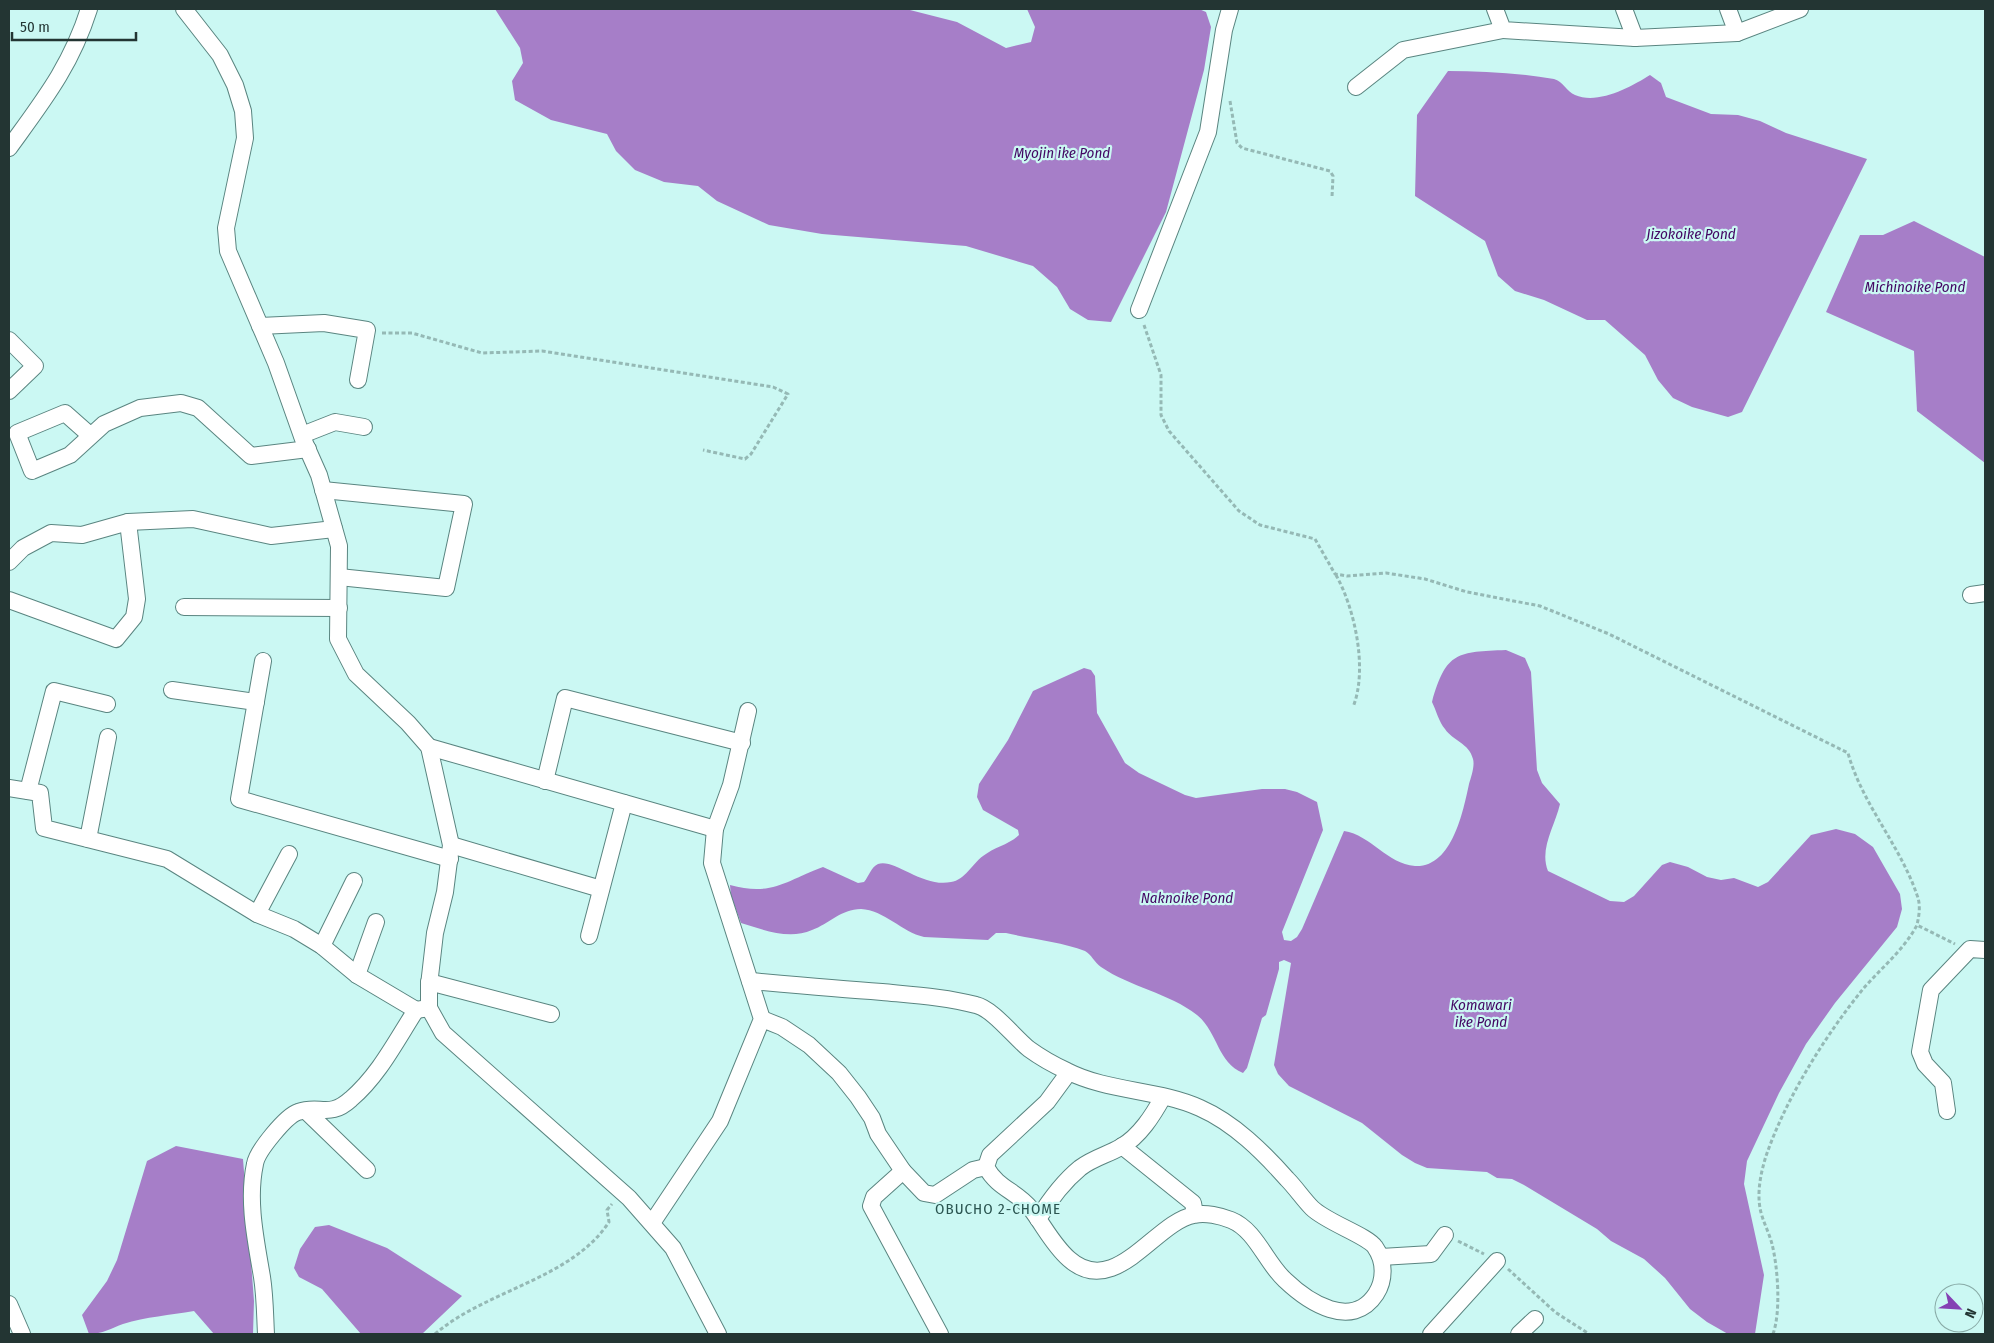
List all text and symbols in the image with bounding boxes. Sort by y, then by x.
scale bar [12,10,136,42]
text: 50 m [20,18,50,36]
water label: Myojin ike Pond [1014,144,1110,162]
water label: Jizokoike Pond [1645,225,1736,243]
water label: Michinoike Pond [1865,278,1965,296]
water label: Naknoike Pond [1141,889,1233,907]
water label: Komawari ike Pond [1450,996,1512,1031]
district label: OBUCHO 2-CHOME [935,1200,1061,1218]
north arrow [1934,1283,1984,1333]
text: N [1961,1306,1980,1321]

